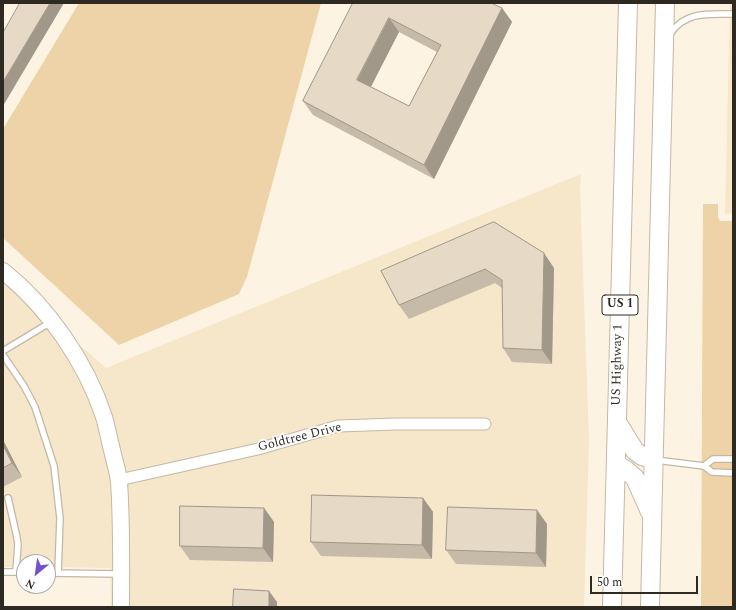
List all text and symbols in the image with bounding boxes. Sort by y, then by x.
road number: US 1 [602,295,638,315]
street label: US Highway 1 [609,324,627,406]
street label: Goldtree Drive [257,420,343,456]
north arrow [16,554,56,594]
scale bar [592,568,700,594]
text: 50 m [597,573,622,592]
text: N [22,574,38,594]

